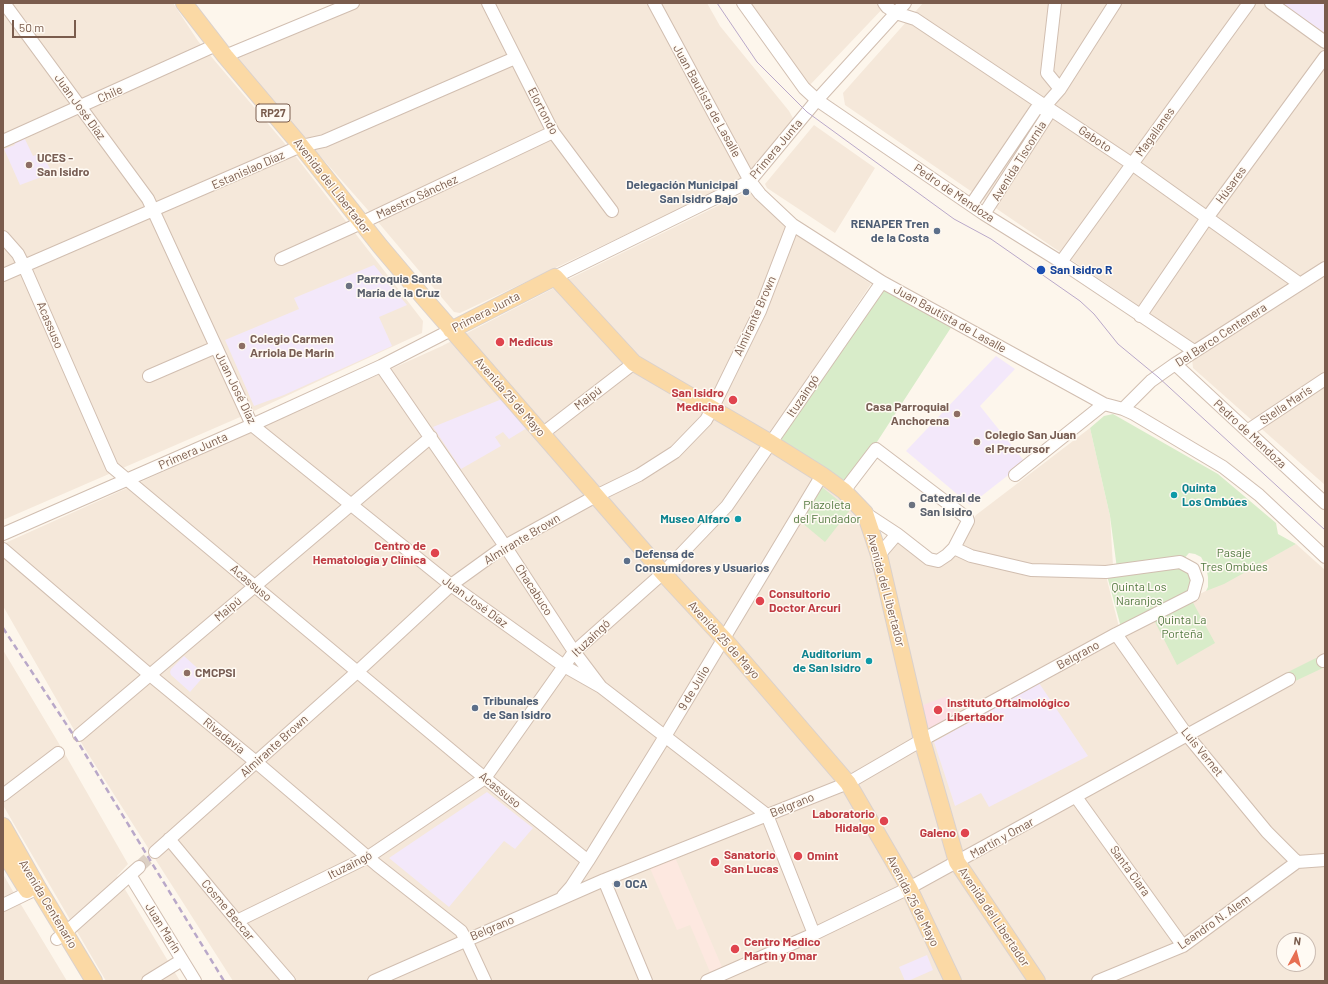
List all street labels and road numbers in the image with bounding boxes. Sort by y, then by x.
street label: Juan Bautista de Lasalle [670,42,744,160]
street label: Juan José Díaz [51,71,109,143]
street label: Chile [95,82,125,106]
street label: Elortondo [525,85,561,137]
road number: RP27 [256,104,290,122]
street label: Magallanes [1132,105,1178,159]
street label: Primera Junta [747,116,805,182]
street label: Avenida Tiscornia [989,118,1049,204]
street label: Gaboto [1076,123,1114,155]
street label: Avenida del Libertador [290,136,374,236]
street label: Estanislao Díaz [209,148,287,192]
street label: Pedro de Mendoza [911,161,997,225]
street label: Húsares [1213,164,1249,206]
street label: Maestro Sánchez [374,172,460,222]
street label: Almirante Brown [731,274,779,358]
street label: Juan Bautista de Lasalle [891,282,1009,356]
street label: Primera Junta [450,289,522,335]
street label: Acassuso [34,299,66,351]
street label: Del Barco Centenera [1173,300,1269,370]
street label: Juan José Díaz [212,350,260,426]
street label: Avenida 25 de Mayo [472,354,548,440]
street label: Ituzaingó [784,372,822,420]
street label: Stella Maris [1257,382,1315,428]
street label: Maipú [571,383,605,413]
street label: Pedro de Mendoza [1211,397,1289,471]
street label: Primera Junta [156,429,230,473]
street label: Almirante Brown [481,511,563,567]
street label: Avenida del Libertador [864,532,908,648]
street label: Acassuso [227,562,275,604]
street label: Chacabuco [512,562,556,618]
street label: Juan José Díaz [439,573,511,631]
street label: Maipú [212,594,244,624]
street label: Avenida 25 de Mayo [685,598,763,682]
street label: Ituzaingó [569,616,613,660]
street label: Belgrano [1054,637,1102,673]
street label: 9 de Julio [675,663,713,713]
street label: Almirante Brown [237,712,311,780]
street label: Rivadavia [200,715,248,757]
street label: Luis Vernet [1178,725,1226,779]
street label: Acassuso [476,769,524,811]
street label: Belgrano [768,790,816,820]
street label: Martín y Omar [968,815,1036,861]
street label: Santa Clara [1107,843,1153,899]
street label: Ituzaingó [325,848,375,882]
street label: Avenida 25 de Mayo [884,853,942,949]
street label: Avenida Centenario [16,857,80,951]
street label: Avenida del Libertador [955,865,1033,969]
street label: Cosme Beccar [198,877,258,943]
street label: Leandro N. Alem [1175,892,1253,952]
street label: Juan Marín [142,900,184,956]
street label: Belgrano [468,912,516,944]

